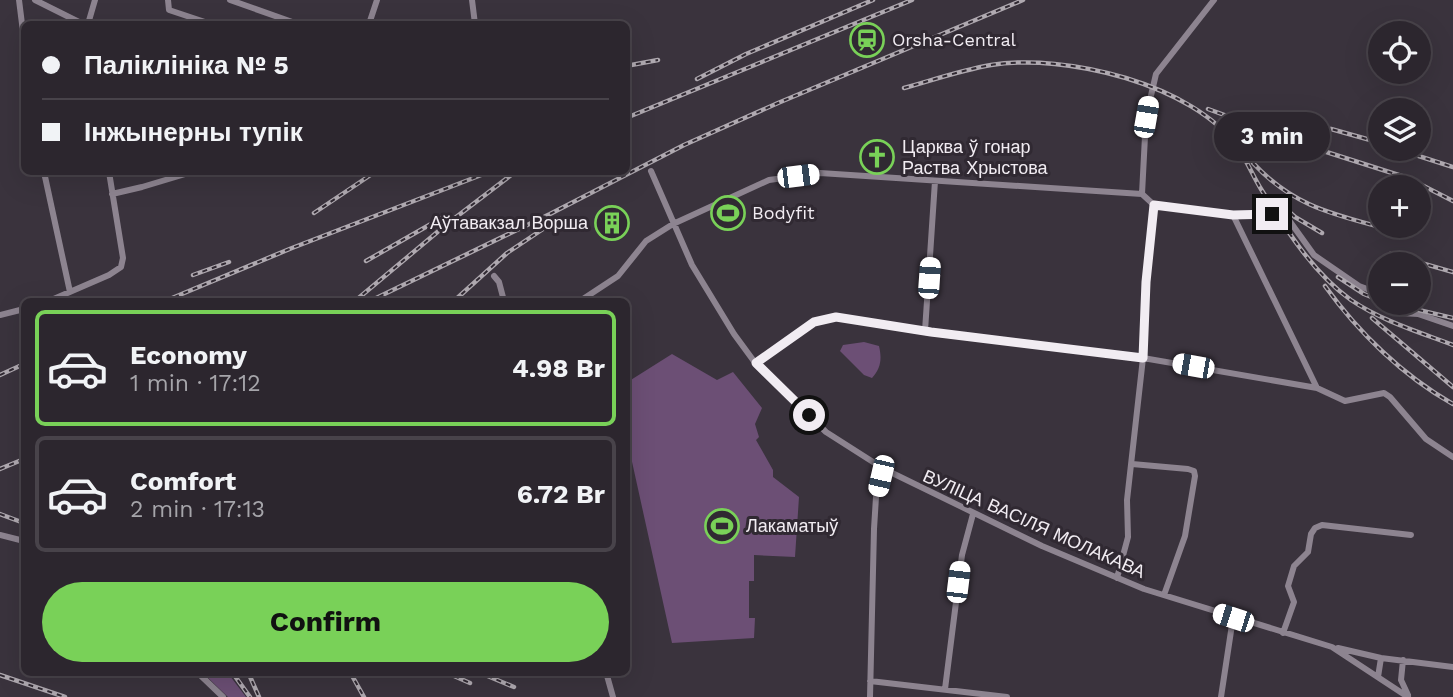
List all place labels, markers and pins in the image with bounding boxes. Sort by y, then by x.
station icon: Orsha-Central [848,21,886,59]
place label: Orsha-Central [892,29,1017,50]
place label: Царква ў гонар Раства Хрыстова [902,136,1049,178]
church icon: Царква ў гонар Раства Хрыстова [858,138,896,176]
sports icon: Bodyfit [709,194,747,232]
place label: Bodyfit [752,202,815,223]
building icon: Аўтавакзал Ворша [593,204,631,242]
place label: Аўтавакзал Ворша [430,212,589,233]
sports icon: Лакаматыў [703,507,741,545]
place label: Лакаматыў [746,515,838,536]

